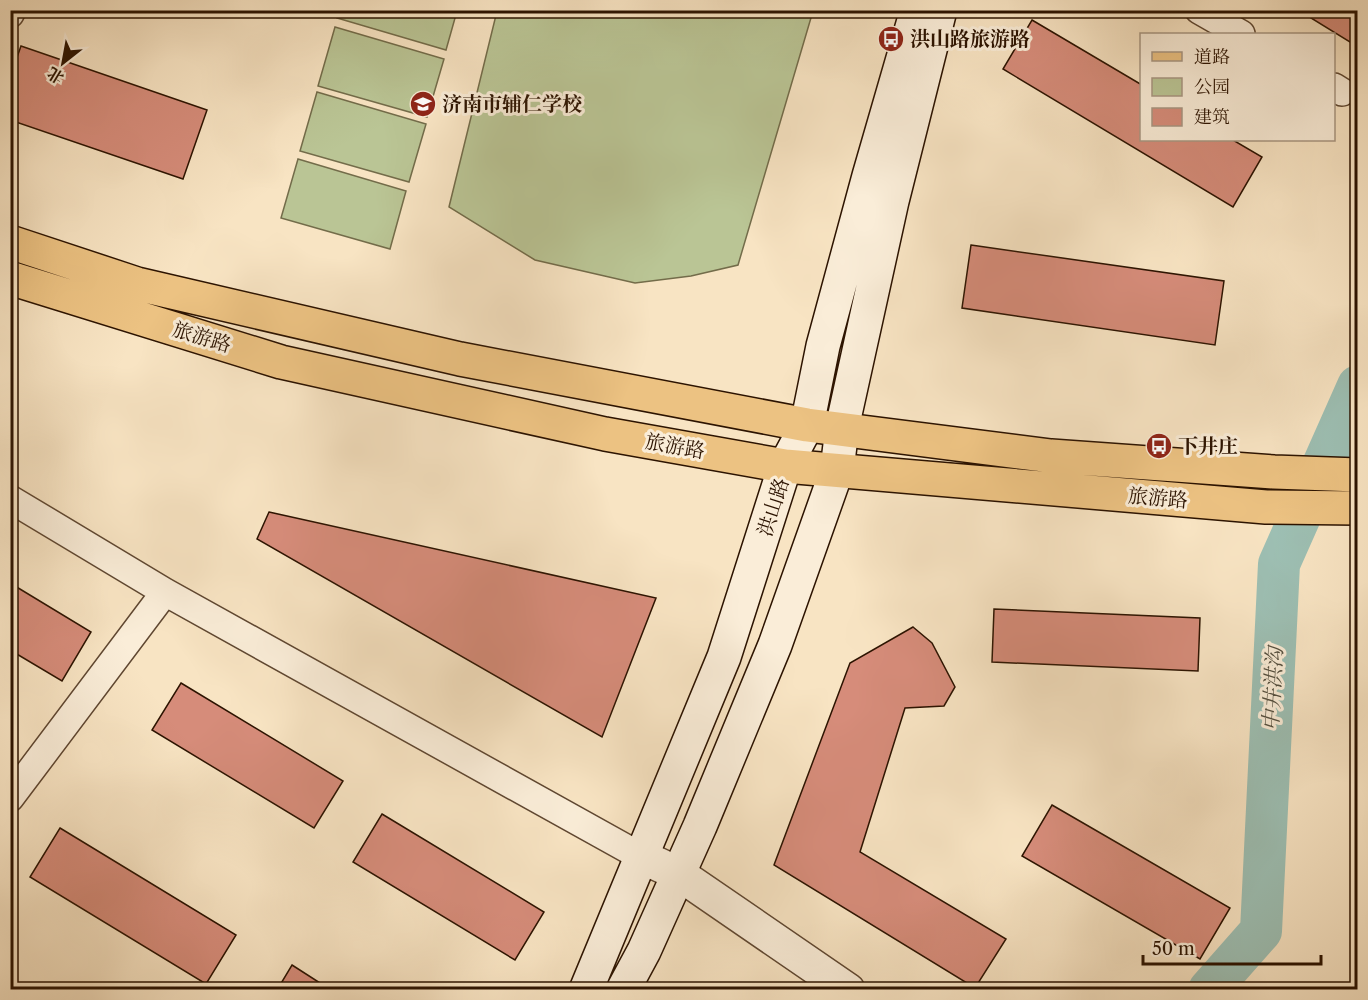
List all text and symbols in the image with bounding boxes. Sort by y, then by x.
bus stop icon: 洪山路旅游路 [876,24,906,54]
place label: 洪山路旅游路 [910,27,1030,51]
north arrow [33,33,93,93]
legend [1140,33,1335,141]
text: 道路 [1194,46,1230,68]
text: 北 [43,63,67,89]
text: 公园 [1194,76,1230,98]
school or university icon: 济南市辅仁学校 [408,89,438,119]
place label: 济南市辅仁学校 [442,92,582,116]
text: 建筑 [1194,106,1230,128]
street label: 旅游路 [170,317,234,357]
street label: 旅游路 [643,429,707,463]
bus stop icon: 下井庄 [1144,431,1174,461]
place label: 下井庄 [1178,434,1238,458]
street label: 洪山路 [752,475,794,539]
street label: 旅游路 [1127,483,1189,513]
water label: 中井洪沟 [1258,643,1287,732]
scale bar [1143,928,1322,966]
text: 50 m [1152,938,1195,960]

